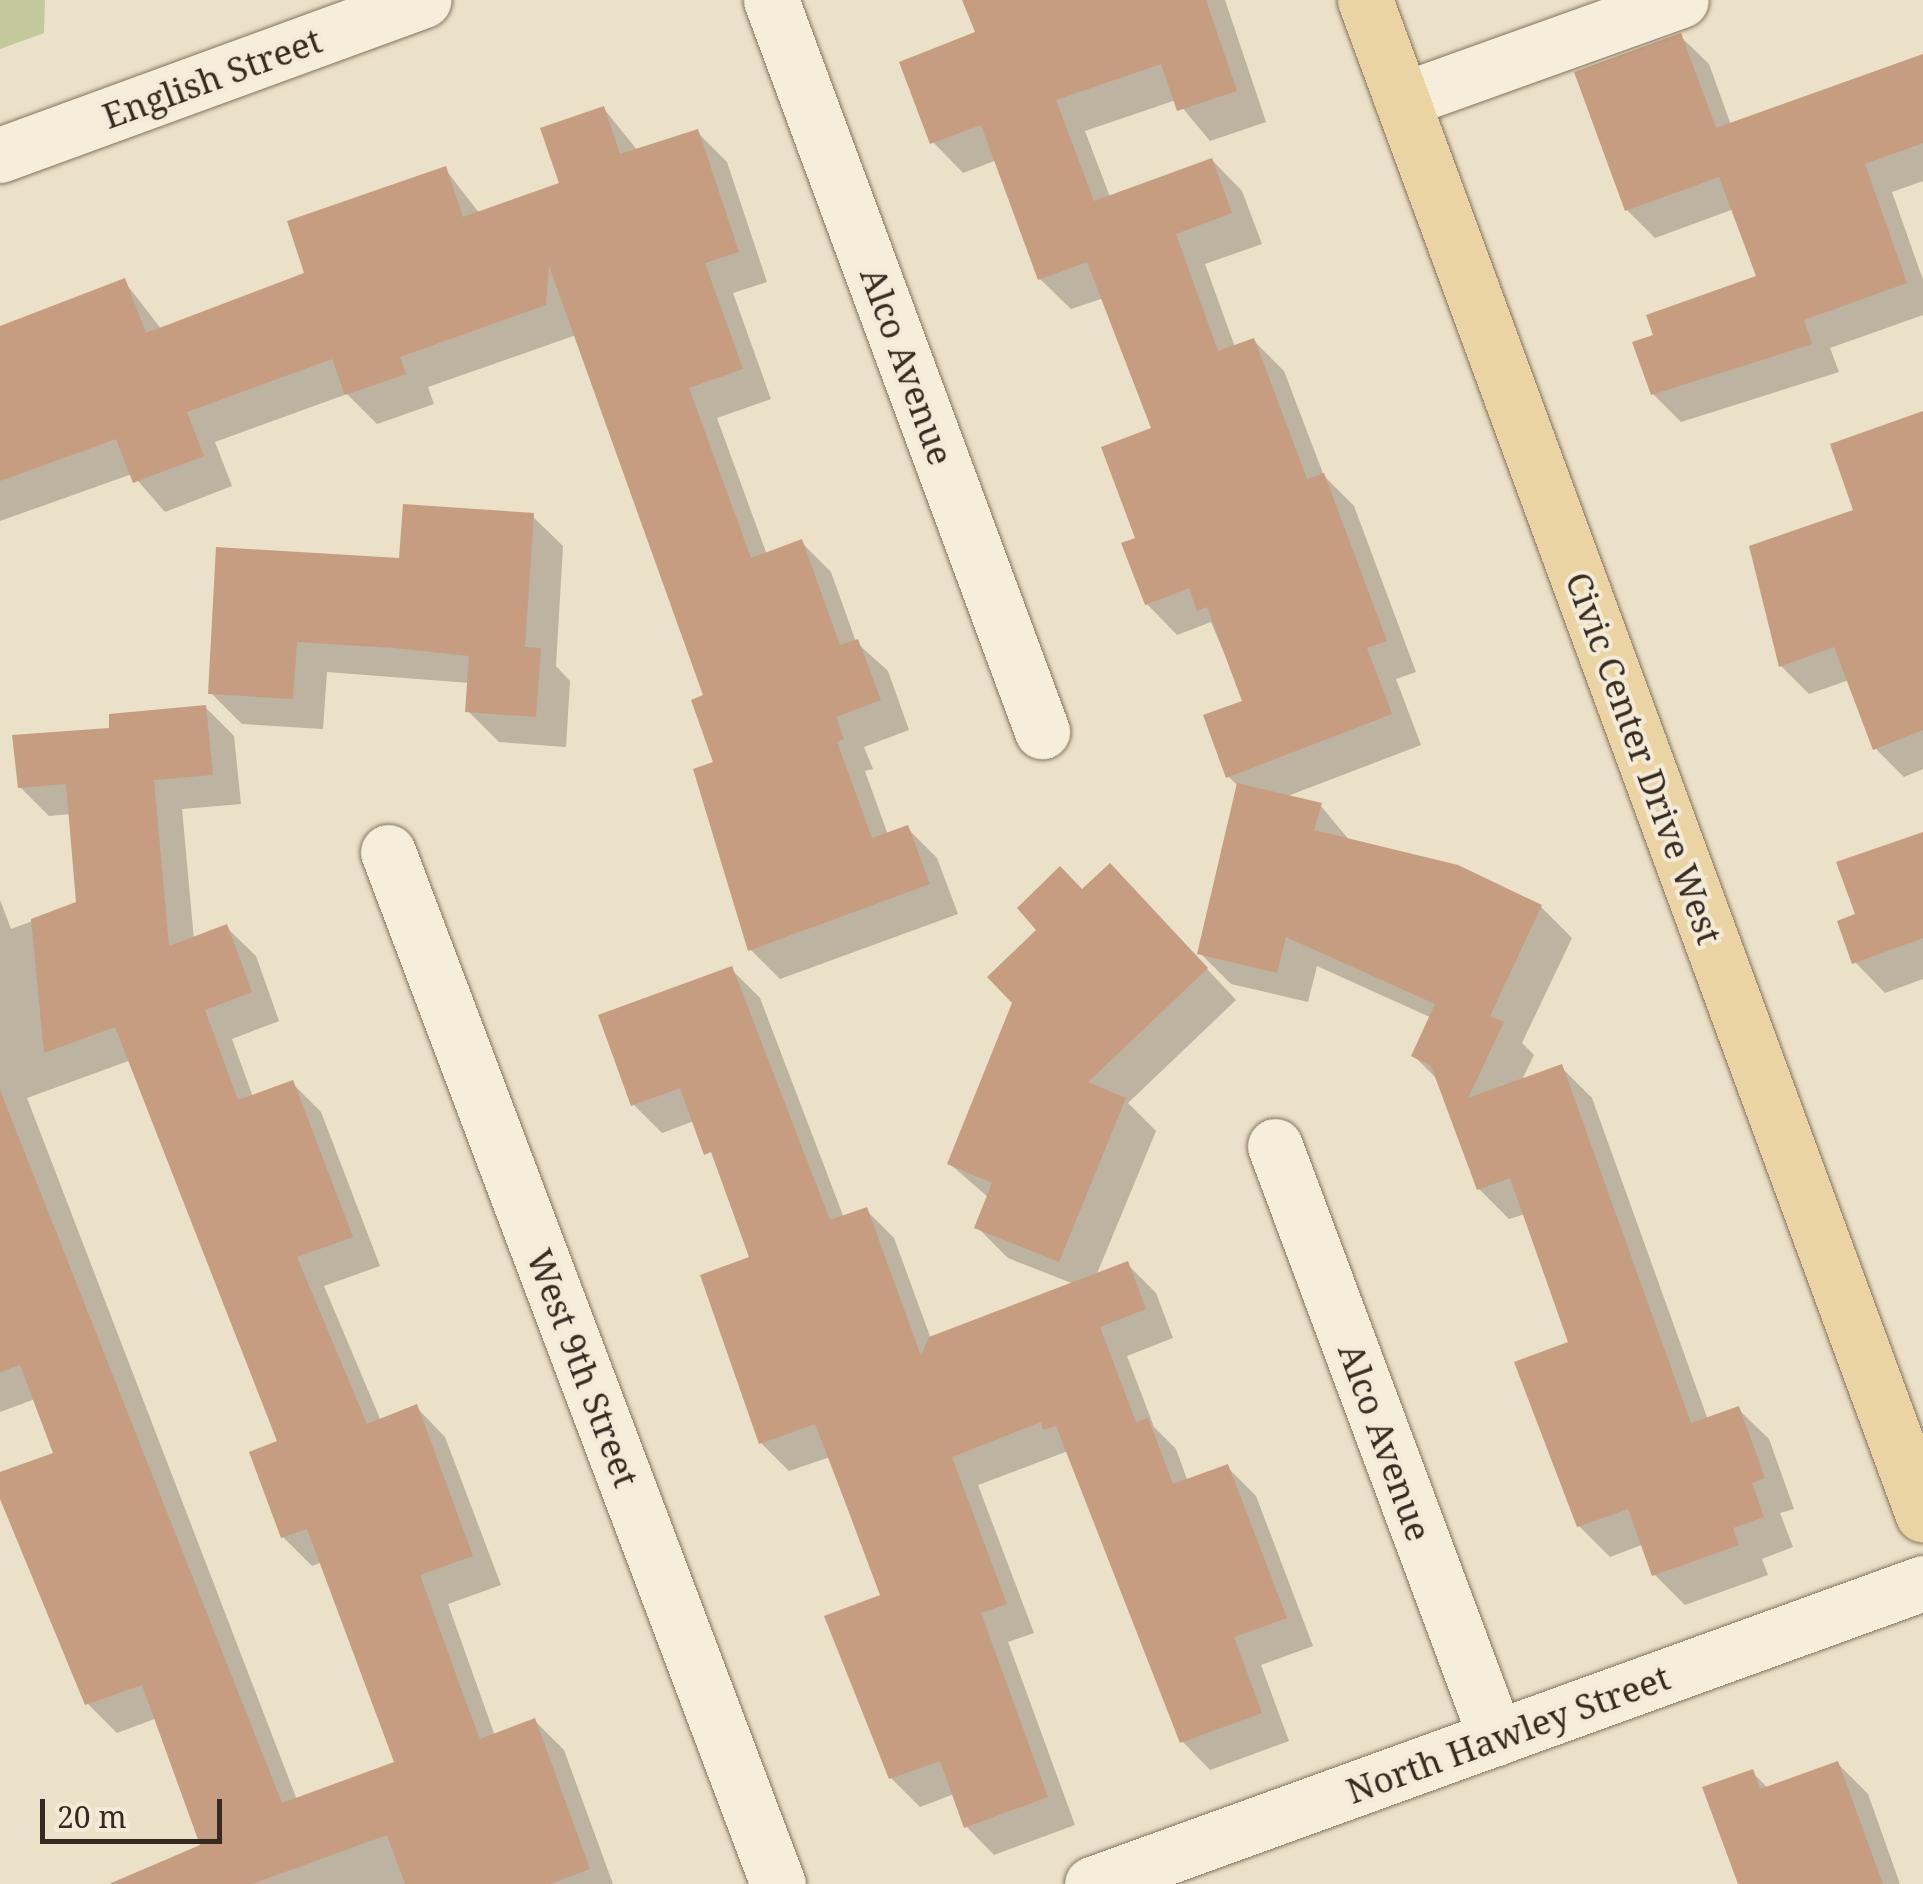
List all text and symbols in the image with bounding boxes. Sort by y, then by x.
street label: English Street [97,19,327,137]
street label: Alco Avenue [852,261,962,471]
street label: Civic Center Drive West [1557,566,1731,950]
street label: West 9th Street [518,1243,648,1493]
street label: Alco Avenue [1330,1337,1440,1547]
street label: North Hawley Street [1341,1656,1675,1812]
scale bar [45,1779,228,1841]
text: 20 m [57,1796,127,1837]

